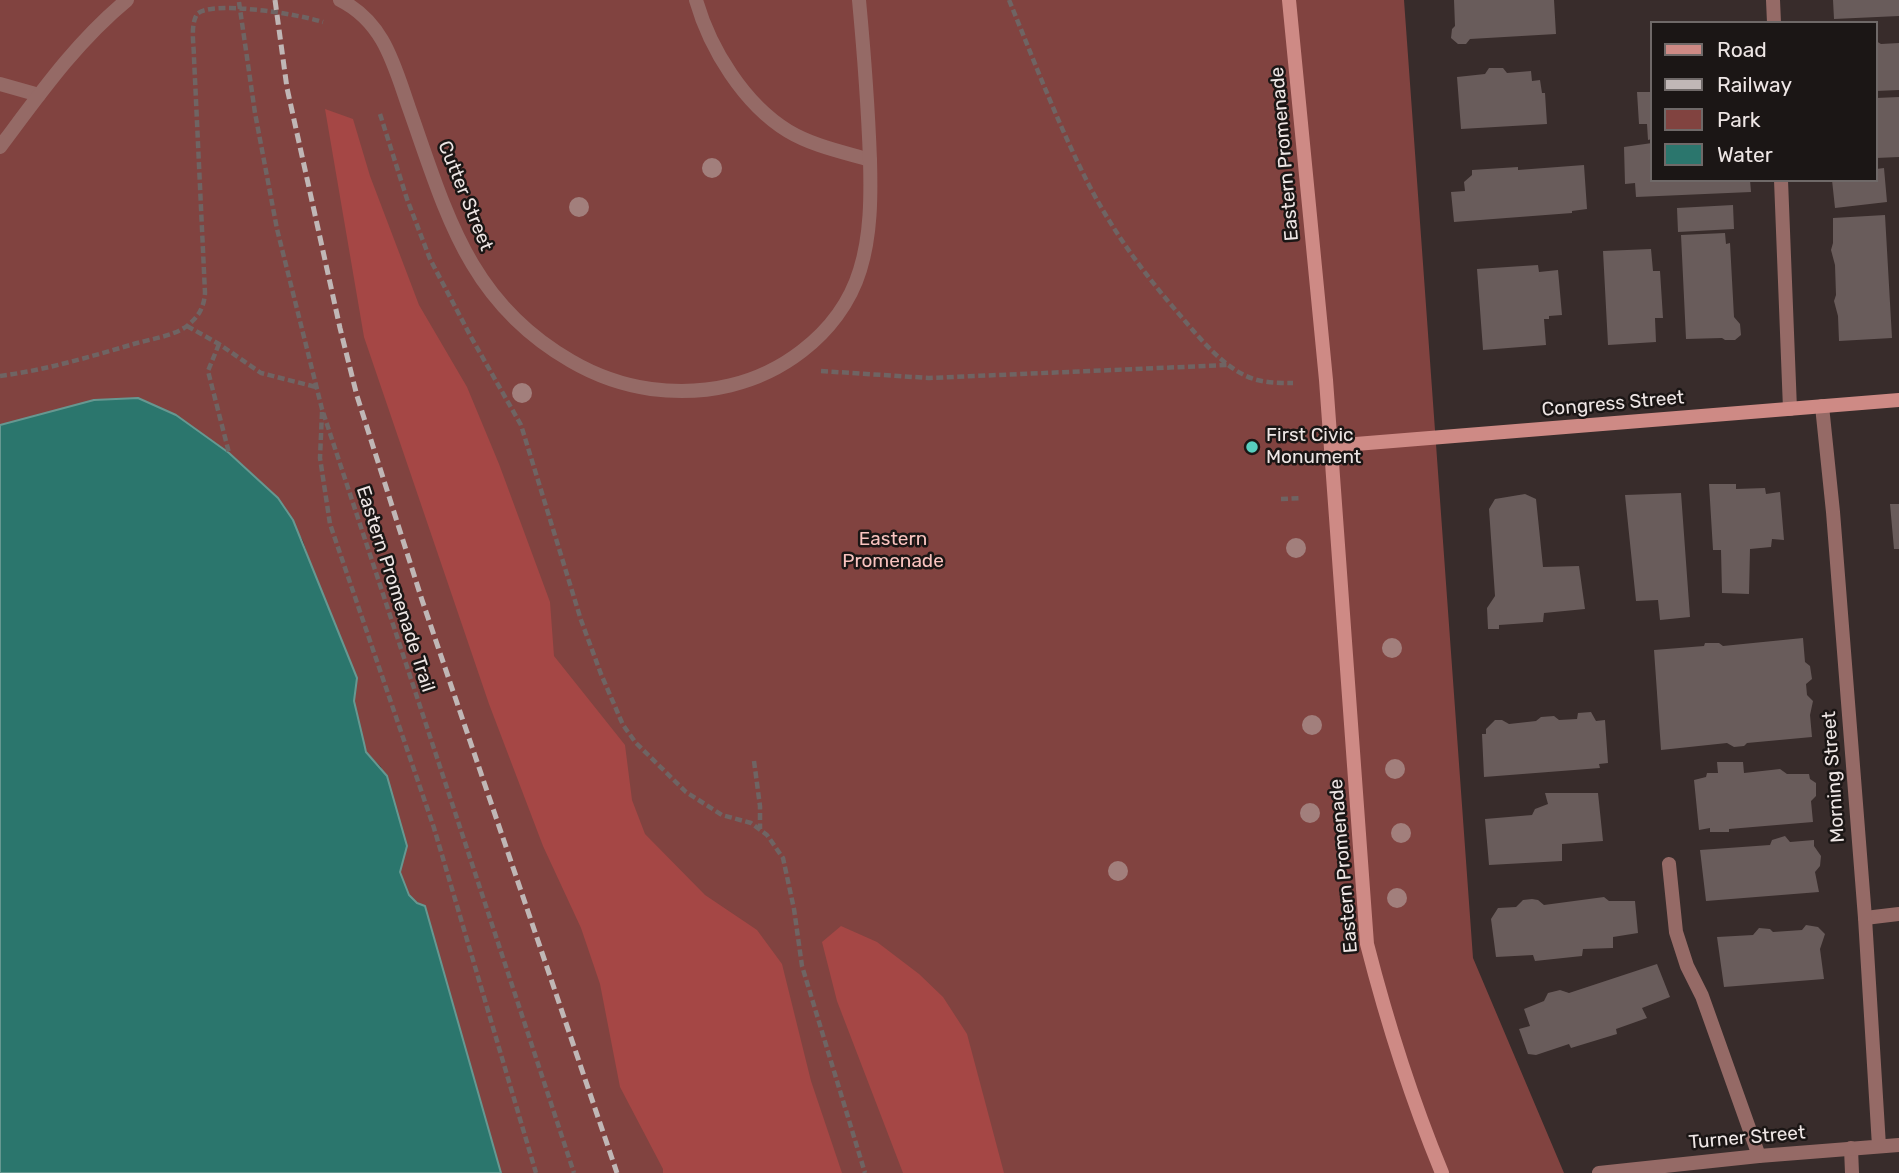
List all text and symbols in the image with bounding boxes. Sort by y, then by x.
legend [1650,21,1878,182]
text: Road [1717,37,1767,62]
street label: Eastern Promenade [1266,66,1304,242]
text: Railway [1717,72,1792,97]
text: Park [1717,107,1761,132]
street label: Cutter Street [433,138,497,254]
text: Water [1717,142,1773,167]
street label: Congress Street [1541,386,1685,422]
place label: First Civic Monument [1266,425,1361,469]
marker: First Civic Monument [1244,439,1260,455]
street label: Eastern Promenade Trail [351,483,439,695]
park label: Eastern Promenade [842,529,944,573]
street label: Morning Street [1818,710,1850,844]
street label: Eastern Promenade [1325,778,1363,954]
street label: Turner Street [1688,1122,1806,1154]

